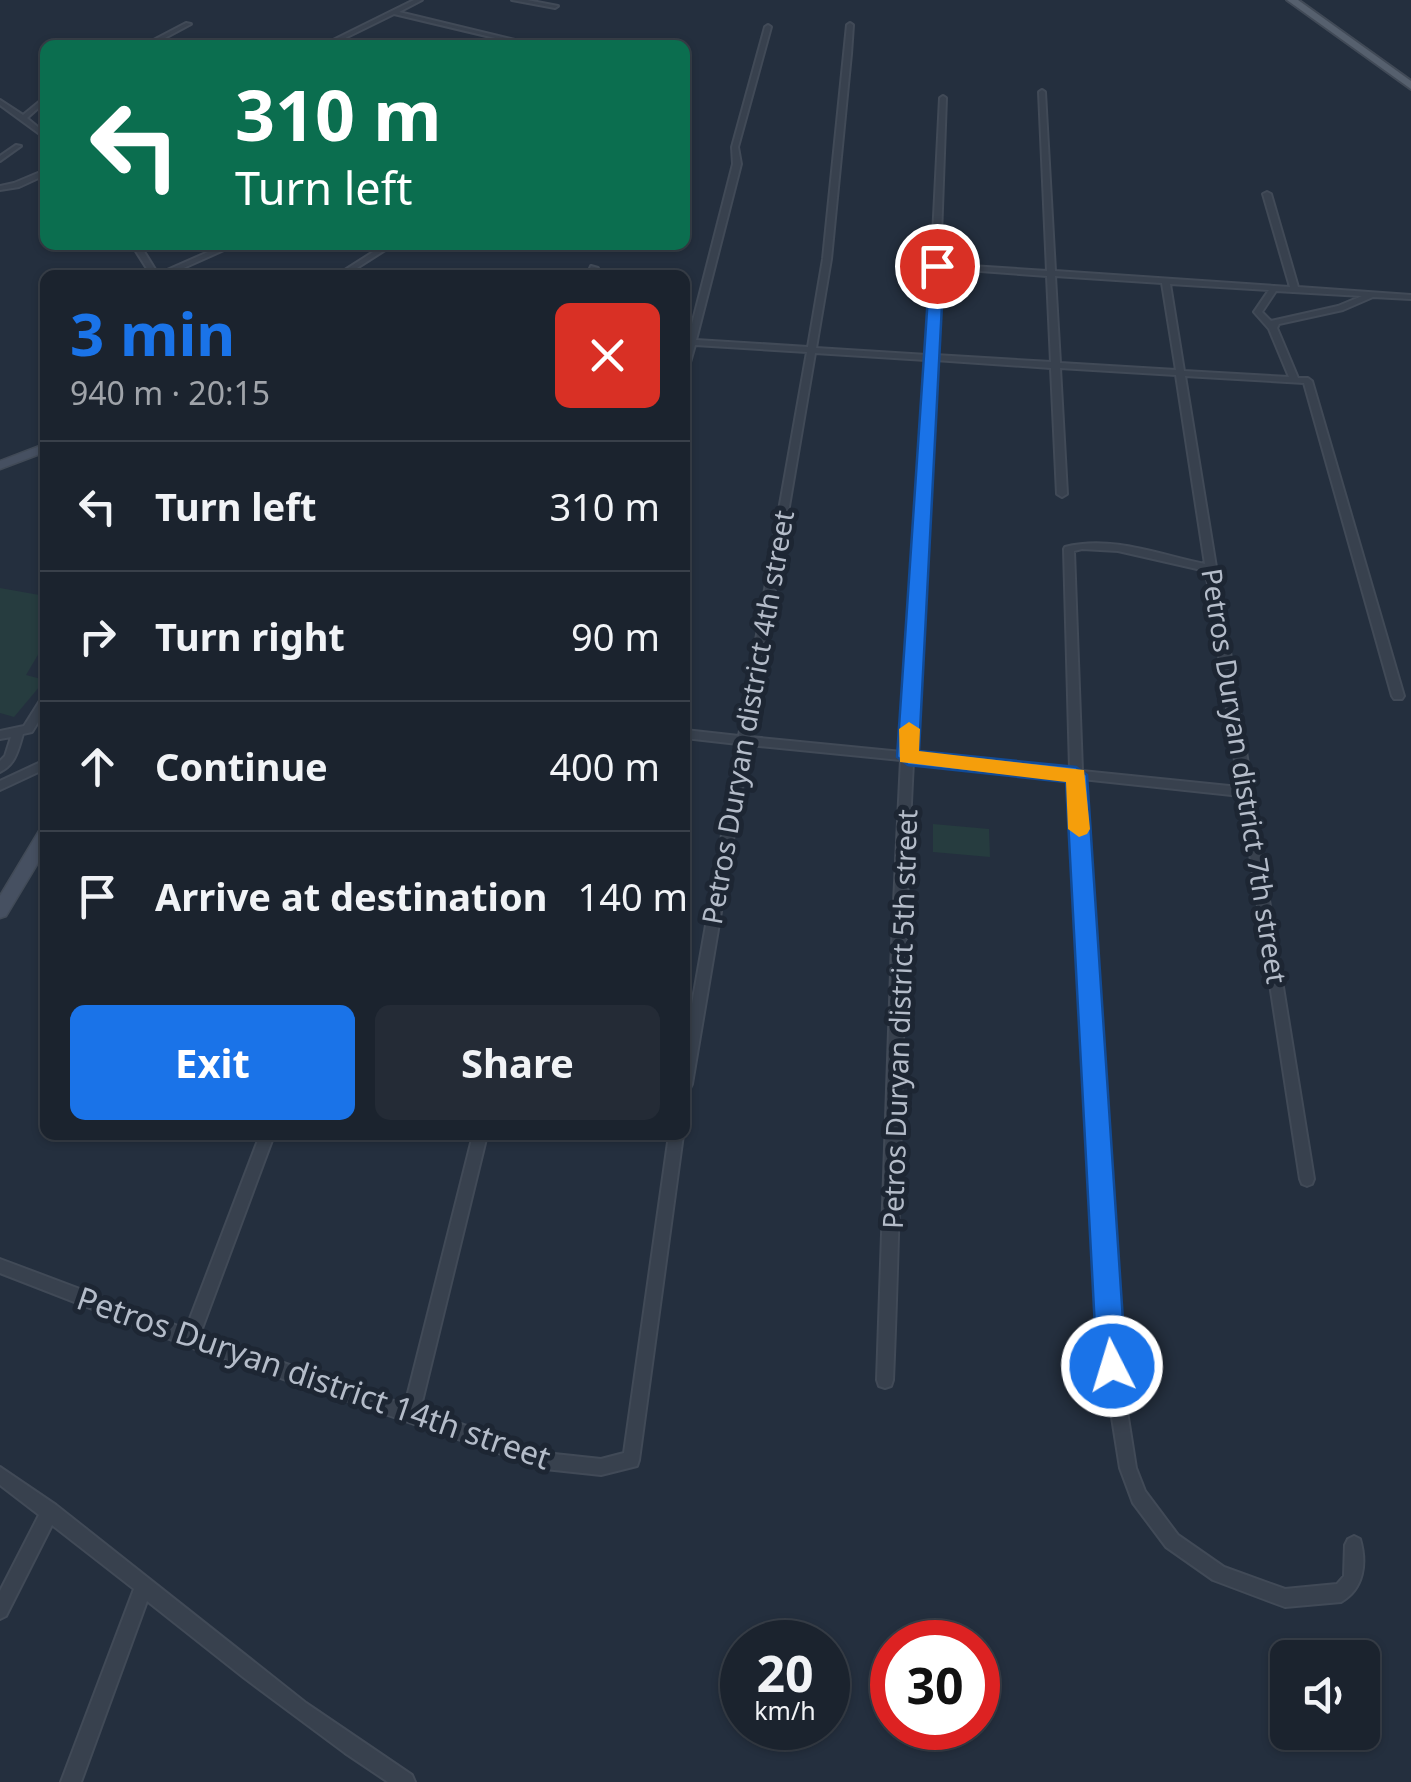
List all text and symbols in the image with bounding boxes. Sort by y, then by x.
text: 310 m [235,66,442,162]
icon: left [70,80,200,210]
text: Turn left [235,157,412,218]
pin [895,224,980,309]
icon: arrive [910,239,965,294]
text: 3 min [70,292,235,374]
button: close [555,303,660,408]
text: 940 m · 20:15 [70,371,270,414]
icon: left [70,479,125,534]
text: Turn left [155,480,317,532]
text: 310 m [549,480,660,532]
street label: Petros Duryan district 4th street [692,507,802,927]
street label: Petros Duryan district 7th street [1193,566,1297,986]
icon: right [70,609,125,664]
text: Turn right [155,610,345,662]
text: 90 m [571,610,660,662]
icon: ahead [70,739,125,794]
text: Continue [155,740,328,792]
text: 400 m [549,740,660,792]
street label: Petros Duryan district 5th street [873,809,925,1229]
icon: arrive [70,869,125,924]
text: Arrive at destination [155,870,547,922]
text: 140 m [577,870,688,922]
button: Exit [70,1005,355,1120]
button: Share [375,1005,660,1120]
street label: Petros Duryan district 14th street [71,1276,557,1478]
position arrow [1060,1314,1164,1418]
speed limit sign: 30 [870,1620,1000,1750]
text: 20 [756,1639,814,1707]
map controls [1270,1640,1380,1750]
button: sound [1270,1640,1380,1750]
text: km/h [754,1693,816,1727]

